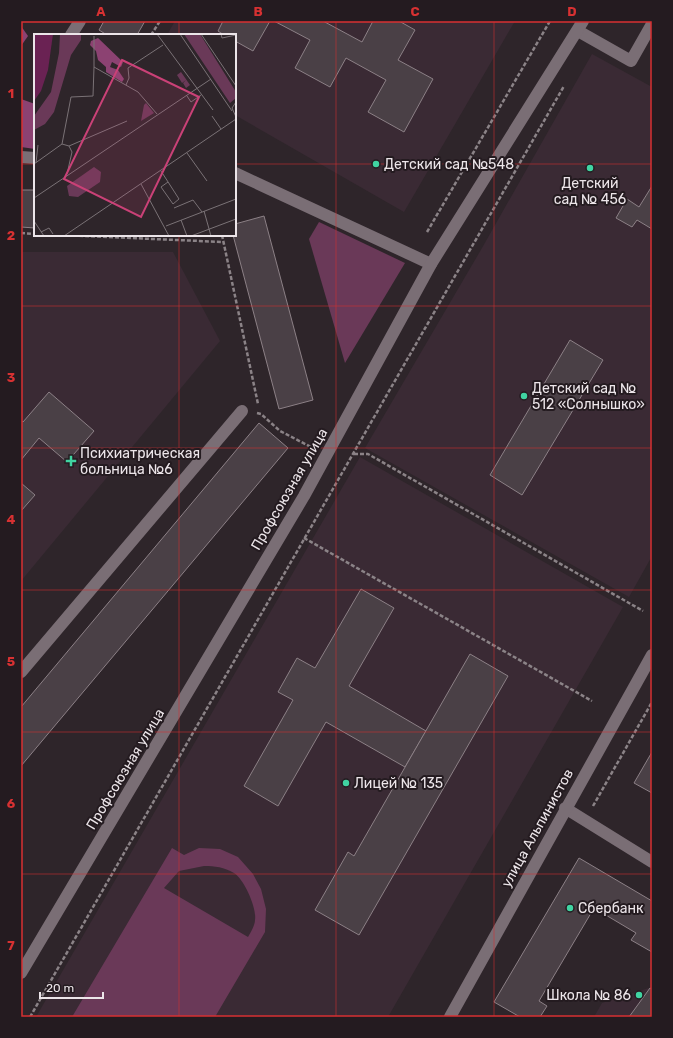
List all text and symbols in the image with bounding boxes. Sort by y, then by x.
text: A [96,4,106,19]
text: B [253,4,263,19]
text: C [410,4,420,19]
text: D [567,4,577,19]
inset map [34,34,236,236]
text: 1 [8,86,14,101]
place label: Детский сад №548 [384,156,514,173]
marker: Детский сад №548 [371,159,381,169]
marker: Детский сад № 456 [585,163,595,173]
place label: Детский сад № 456 [554,175,626,208]
text: 2 [7,228,15,243]
text: 3 [7,370,16,385]
place label: Детский сад № 512 «Солнышко» [532,380,645,413]
marker: Детский сад № 512 «Солнышко» [519,391,529,401]
street label: Профсоюзная улица [248,425,331,553]
place label: Психиатрическая больница №6 [80,445,200,478]
marker: Психиатрическая больница №6 [65,455,77,467]
text: 4 [7,512,16,527]
text: 5 [7,654,15,669]
street label: Профсоюзная улица [83,706,168,833]
street label: улица Альпинистов [498,766,577,890]
place label: Лицей № 135 [354,775,443,792]
marker: Лицей № 135 [341,778,351,788]
text: 6 [7,796,16,811]
place label: Сбербанк [578,900,644,917]
marker: Сбербанк [565,903,575,913]
text: 7 [7,938,15,953]
scale bar [40,974,103,1000]
text: 20 m [46,981,74,995]
place label: Школа № 86 [546,987,631,1004]
marker: Школа № 86 [634,990,644,1000]

